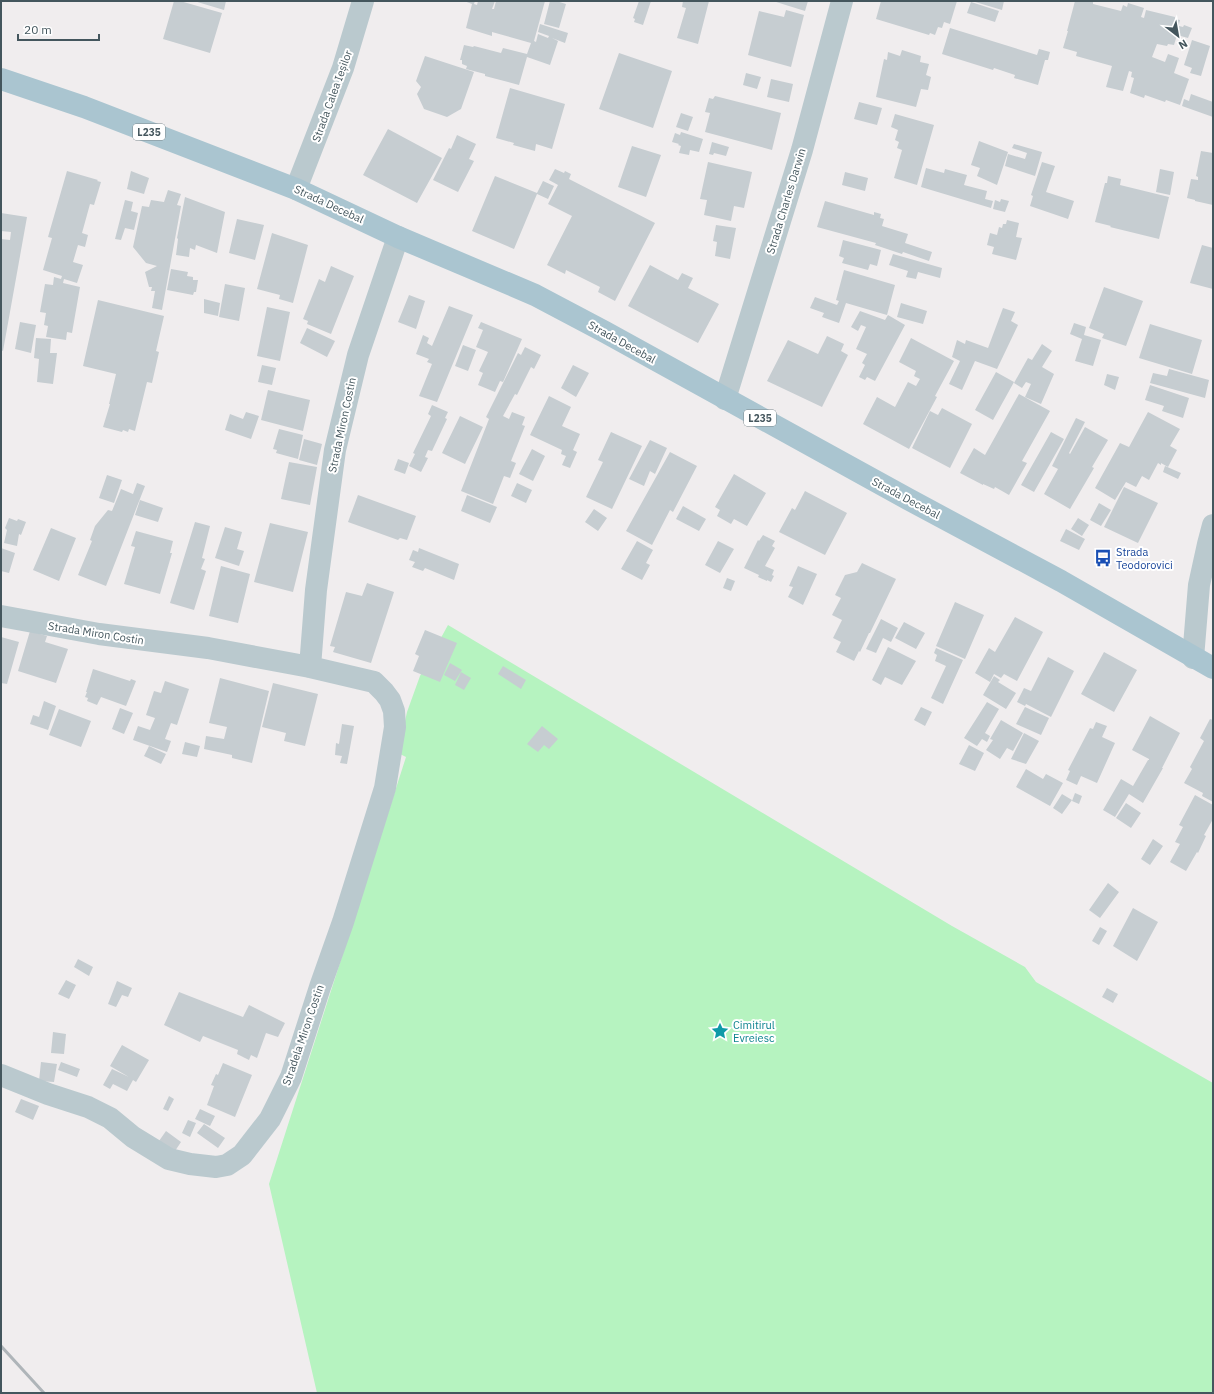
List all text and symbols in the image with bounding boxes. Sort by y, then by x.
scale bar [18,16,99,42]
north arrow [1158,16,1198,56]
text: 20 m [24,22,52,37]
text: N [1176,37,1190,53]
street label: Strada Calea Ieșilor [309,48,355,144]
road number: L235 [133,124,165,140]
street label: Strada Charles Darwin [763,146,809,256]
street label: Strada Decebal [292,182,366,226]
street label: Strada Decebal [586,318,658,366]
street label: Strada Miron Costin [325,376,359,474]
road number: L235 [744,410,776,426]
street label: Strada Decebal [870,474,942,522]
place label: Strada Teodorovici [1116,545,1173,572]
bus stop icon: Strada Teodorovici [1093,548,1113,568]
street label: Strada Miron Costin [47,619,145,647]
street label: Stradela Miron Costin [279,983,327,1087]
place label: Cimitirul Evreiesc [733,1018,775,1045]
place icon: Cimitirul Evreiesc [710,1021,730,1041]

